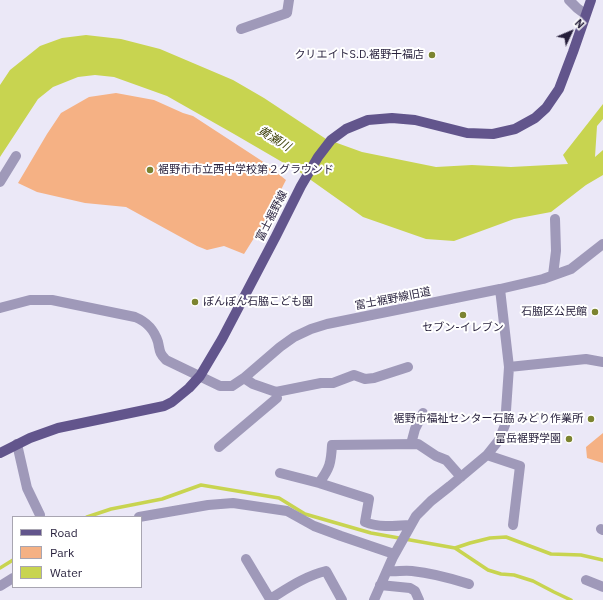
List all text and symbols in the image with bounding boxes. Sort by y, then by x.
north arrow [551,12,591,52]
text: N [572,16,587,31]
place label: クリエイトS.D.裾野千福店 [295,48,424,62]
marker: クリエイトS.D.裾野千福店 [427,50,437,60]
water label: 黄瀬川 [255,124,293,154]
place label: 裾野市市立西中学校第２グラウンド [158,163,334,177]
marker: 裾野市市立西中学校第２グラウンド [145,165,155,175]
street label: 富士裾野線 [254,189,290,243]
street label: 富士裾野線旧道 [354,285,432,313]
place label: ぽんぽん石脇こども園 [203,295,313,309]
marker: ぽんぽん石脇こども園 [190,297,200,307]
place label: 石脇区公民館 [521,305,587,319]
marker: 石脇区公民館 [590,307,600,317]
marker: セブン-イレブン [458,310,468,320]
place label: セブン-イレブン [422,321,504,335]
place label: 裾野市福祉センター石脇 みどり作業所 [393,412,583,426]
marker: 裾野市福祉センター石脇 みどり作業所 [586,414,596,424]
place label: 富岳裾野学園 [495,432,561,446]
marker: 富岳裾野学園 [564,434,574,444]
legend [12,516,142,588]
text: Road [50,525,78,540]
text: Park [50,545,74,560]
text: Water [50,565,82,580]

